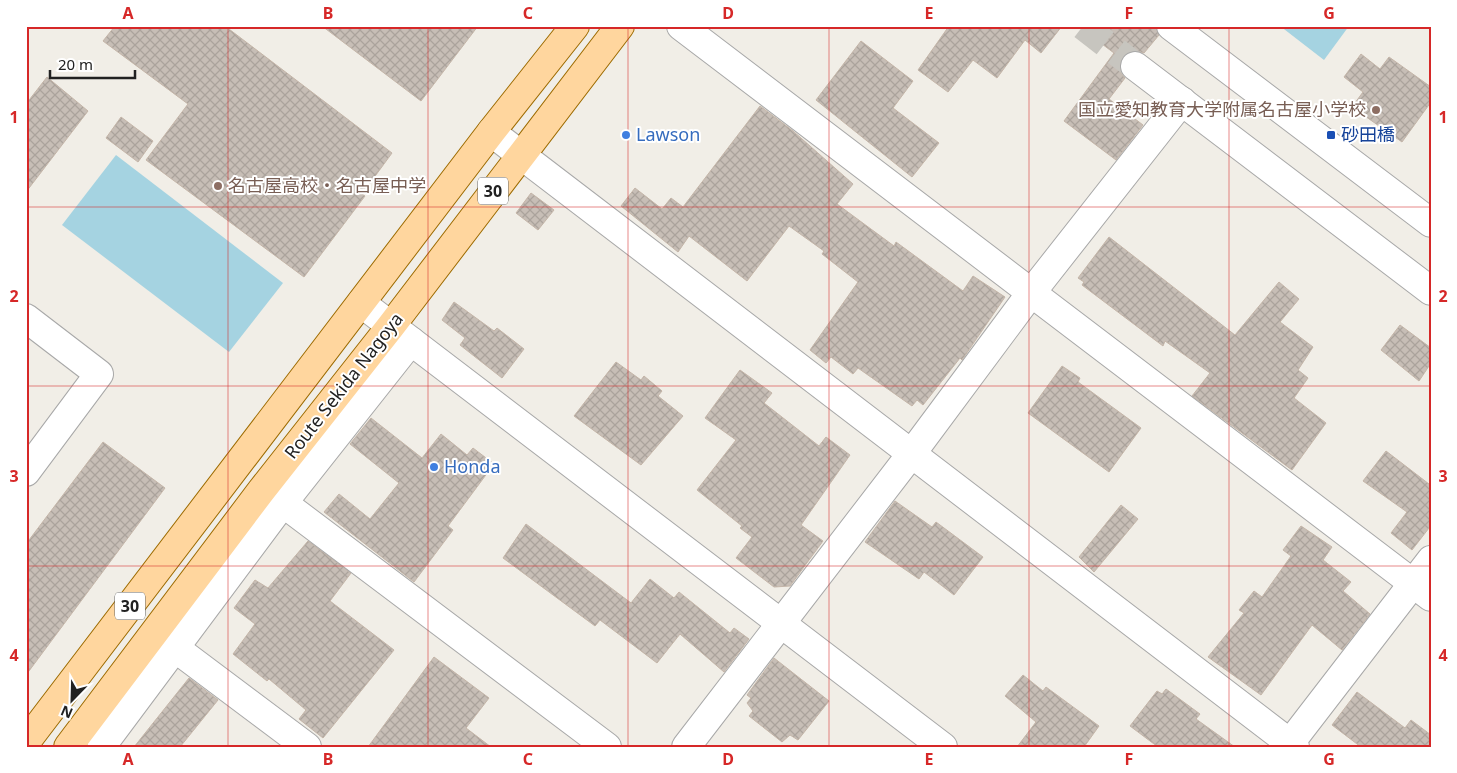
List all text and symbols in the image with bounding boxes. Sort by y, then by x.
text: A [122,2,134,24]
text: B [323,2,333,24]
text: C [523,2,533,24]
text: D [722,2,734,24]
text: E [925,2,934,24]
text: F [1125,2,1133,24]
text: G [1323,2,1335,24]
scale bar [50,48,135,80]
text: 20 m [58,54,93,74]
place label: 国立愛知教育大学附属名古屋小学校 [1078,97,1366,121]
marker: 国立愛知教育大学附属名古屋小学校 [1370,104,1382,116]
text: 1 [9,106,19,128]
text: 1 [1438,106,1448,128]
place label: Lawson [636,122,700,146]
place label: 砂田橋 [1341,122,1395,146]
marker: Lawson [620,129,632,141]
marker: 砂田橋 [1325,129,1337,141]
place label: 名古屋高校・名古屋中学 [228,173,426,197]
road number: 30 [478,178,508,205]
marker: 名古屋高校・名古屋中学 [212,180,224,192]
text: 2 [9,285,19,307]
text: 2 [1438,285,1448,307]
street label: Route Sekida Nagoya [279,307,408,463]
place label: Honda [444,454,501,478]
marker: Honda [428,461,440,473]
text: 3 [9,465,19,487]
text: 3 [1438,465,1448,487]
road number: 30 [115,592,145,620]
text: 4 [9,644,19,666]
text: 4 [1438,644,1448,666]
north arrow [48,676,98,726]
text: N [58,701,76,723]
text: A [122,748,134,770]
text: B [323,748,333,770]
text: C [523,748,533,770]
text: D [722,748,734,770]
text: E [925,748,934,770]
text: F [1125,748,1133,770]
text: G [1323,748,1335,770]

